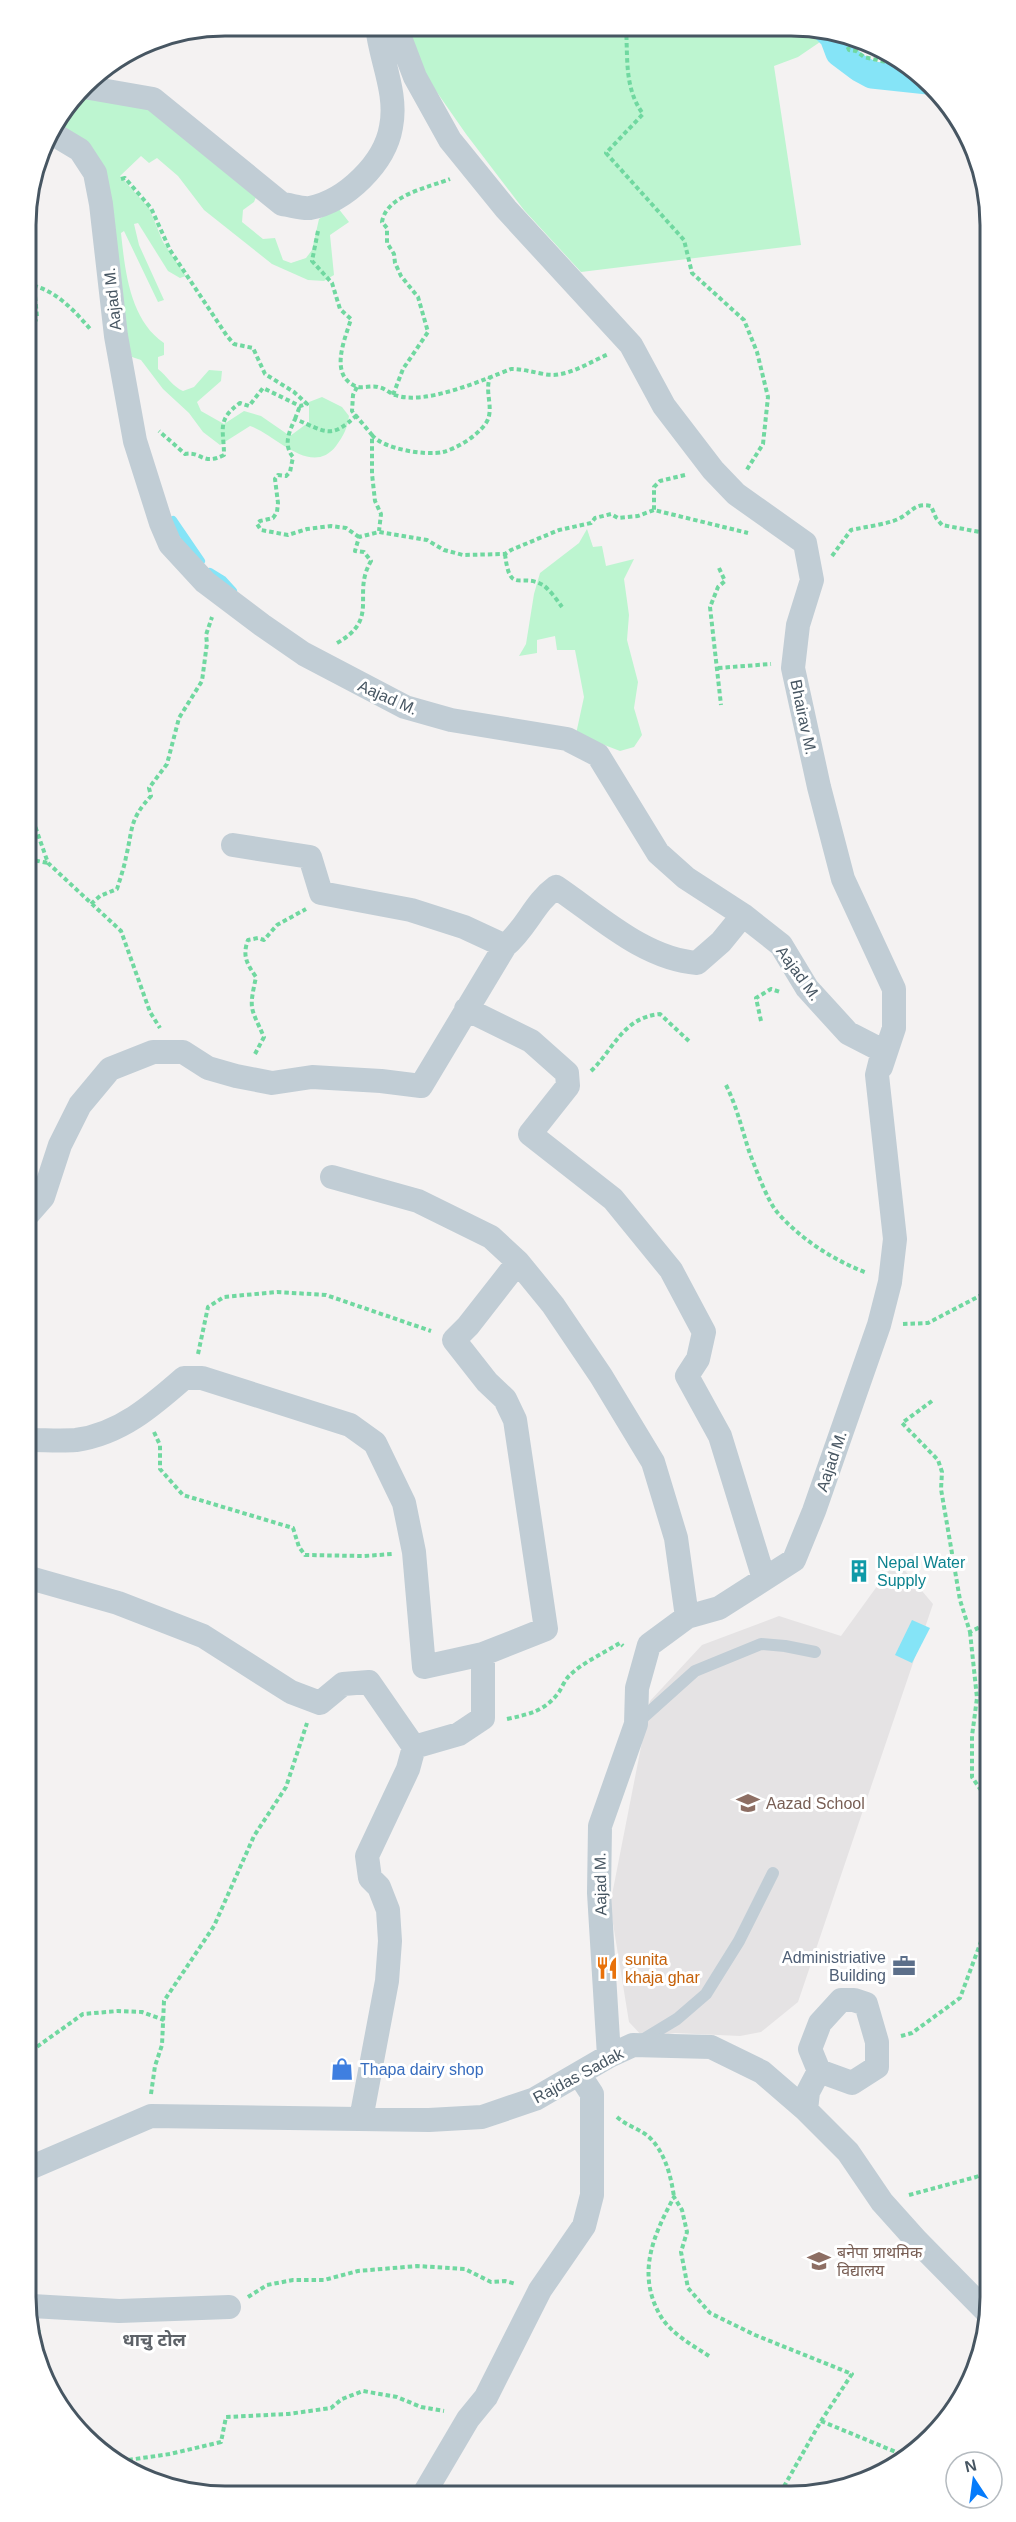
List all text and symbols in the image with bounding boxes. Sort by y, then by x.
street label: Aajad M. [101,267,124,331]
street label: Aajad M. [355,677,420,718]
street label: Bhairav M. [787,678,820,756]
street label: Aajad M. [773,943,824,1004]
street label: Aajad M. [813,1429,850,1494]
place label: Nepal Water Supply [877,1554,966,1589]
building icon: Nepal Water Supply [846,1558,872,1584]
school or university icon: Aazad School [735,1790,761,1816]
place label: Aazad School [766,1795,865,1812]
street label: Aajad M. [591,1852,610,1916]
place label: Administriative Building [782,1949,886,1984]
place label: sunita khaja ghar [625,1951,700,1986]
office icon: Administriative Building [891,1953,917,1979]
restaurant icon: sunita khaja ghar [594,1955,620,1981]
street label: Rajdas Sadak [530,2044,627,2106]
shop icon: Thapa dairy shop [329,2056,355,2082]
place label: Thapa dairy shop [360,2061,484,2078]
place label: बनेपा प्राथमिक विद्यालय [837,2243,923,2279]
school or university icon: बनेपा प्राथमिक विद्यालय [806,2248,832,2274]
district label: धाचु टोल [122,2330,186,2351]
north arrow [944,2450,1004,2510]
text: N [963,2456,978,2475]

